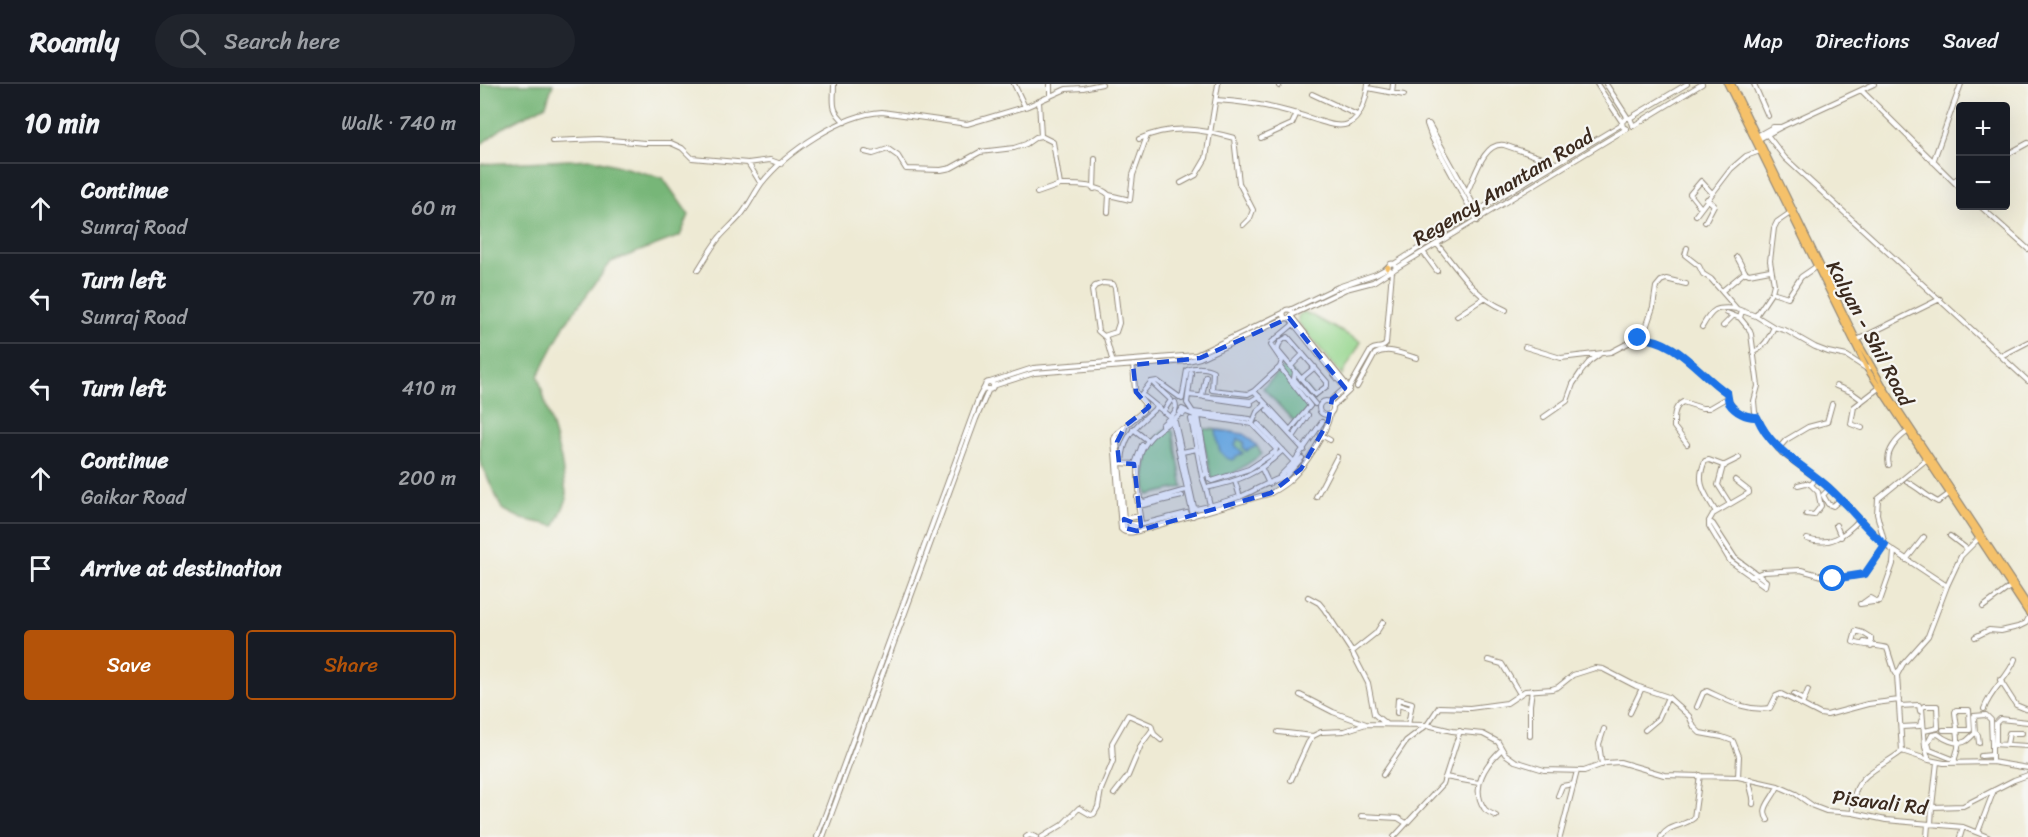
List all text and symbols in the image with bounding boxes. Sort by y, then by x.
search box [155,14,575,68]
text: Roamly [30,17,119,66]
text: Search here [224,22,340,61]
text: Map [1744,22,1782,60]
text: Directions [1815,22,1910,60]
text: Saved [1943,22,1998,60]
icon: search [176,25,209,58]
text: 10 min [24,100,100,146]
map controls [1956,102,2010,210]
button: + [1956,102,2010,156]
text: Walk · 740 m [341,106,456,141]
street label: Regency Anantam Road [1406,119,1602,255]
button: − [1956,156,2010,210]
text: Continue [81,171,169,210]
text: 60 m [411,191,456,226]
icon: ahead [24,192,57,225]
text: Sunraj Road [81,210,187,245]
street label: Kalyan - Shil Road [1816,254,1924,414]
text: Turn left [81,261,166,300]
text: 70 m [411,281,456,316]
icon: left [24,282,57,315]
text: Sunraj Road [81,300,187,335]
route end [1624,324,1650,350]
text: Turn left [81,369,166,408]
text: 410 m [402,371,456,406]
icon: left [24,372,57,405]
text: Continue [81,441,169,480]
text: 200 m [399,461,456,496]
icon: ahead [24,462,57,495]
text: Gaikar Road [81,480,186,515]
text: Arrive at destination [81,549,282,588]
icon: arrive [24,552,57,585]
route start [1819,565,1845,591]
button: Save [24,630,234,700]
button: Share [246,630,456,700]
street label: Pisavali Rd [1830,779,1931,826]

